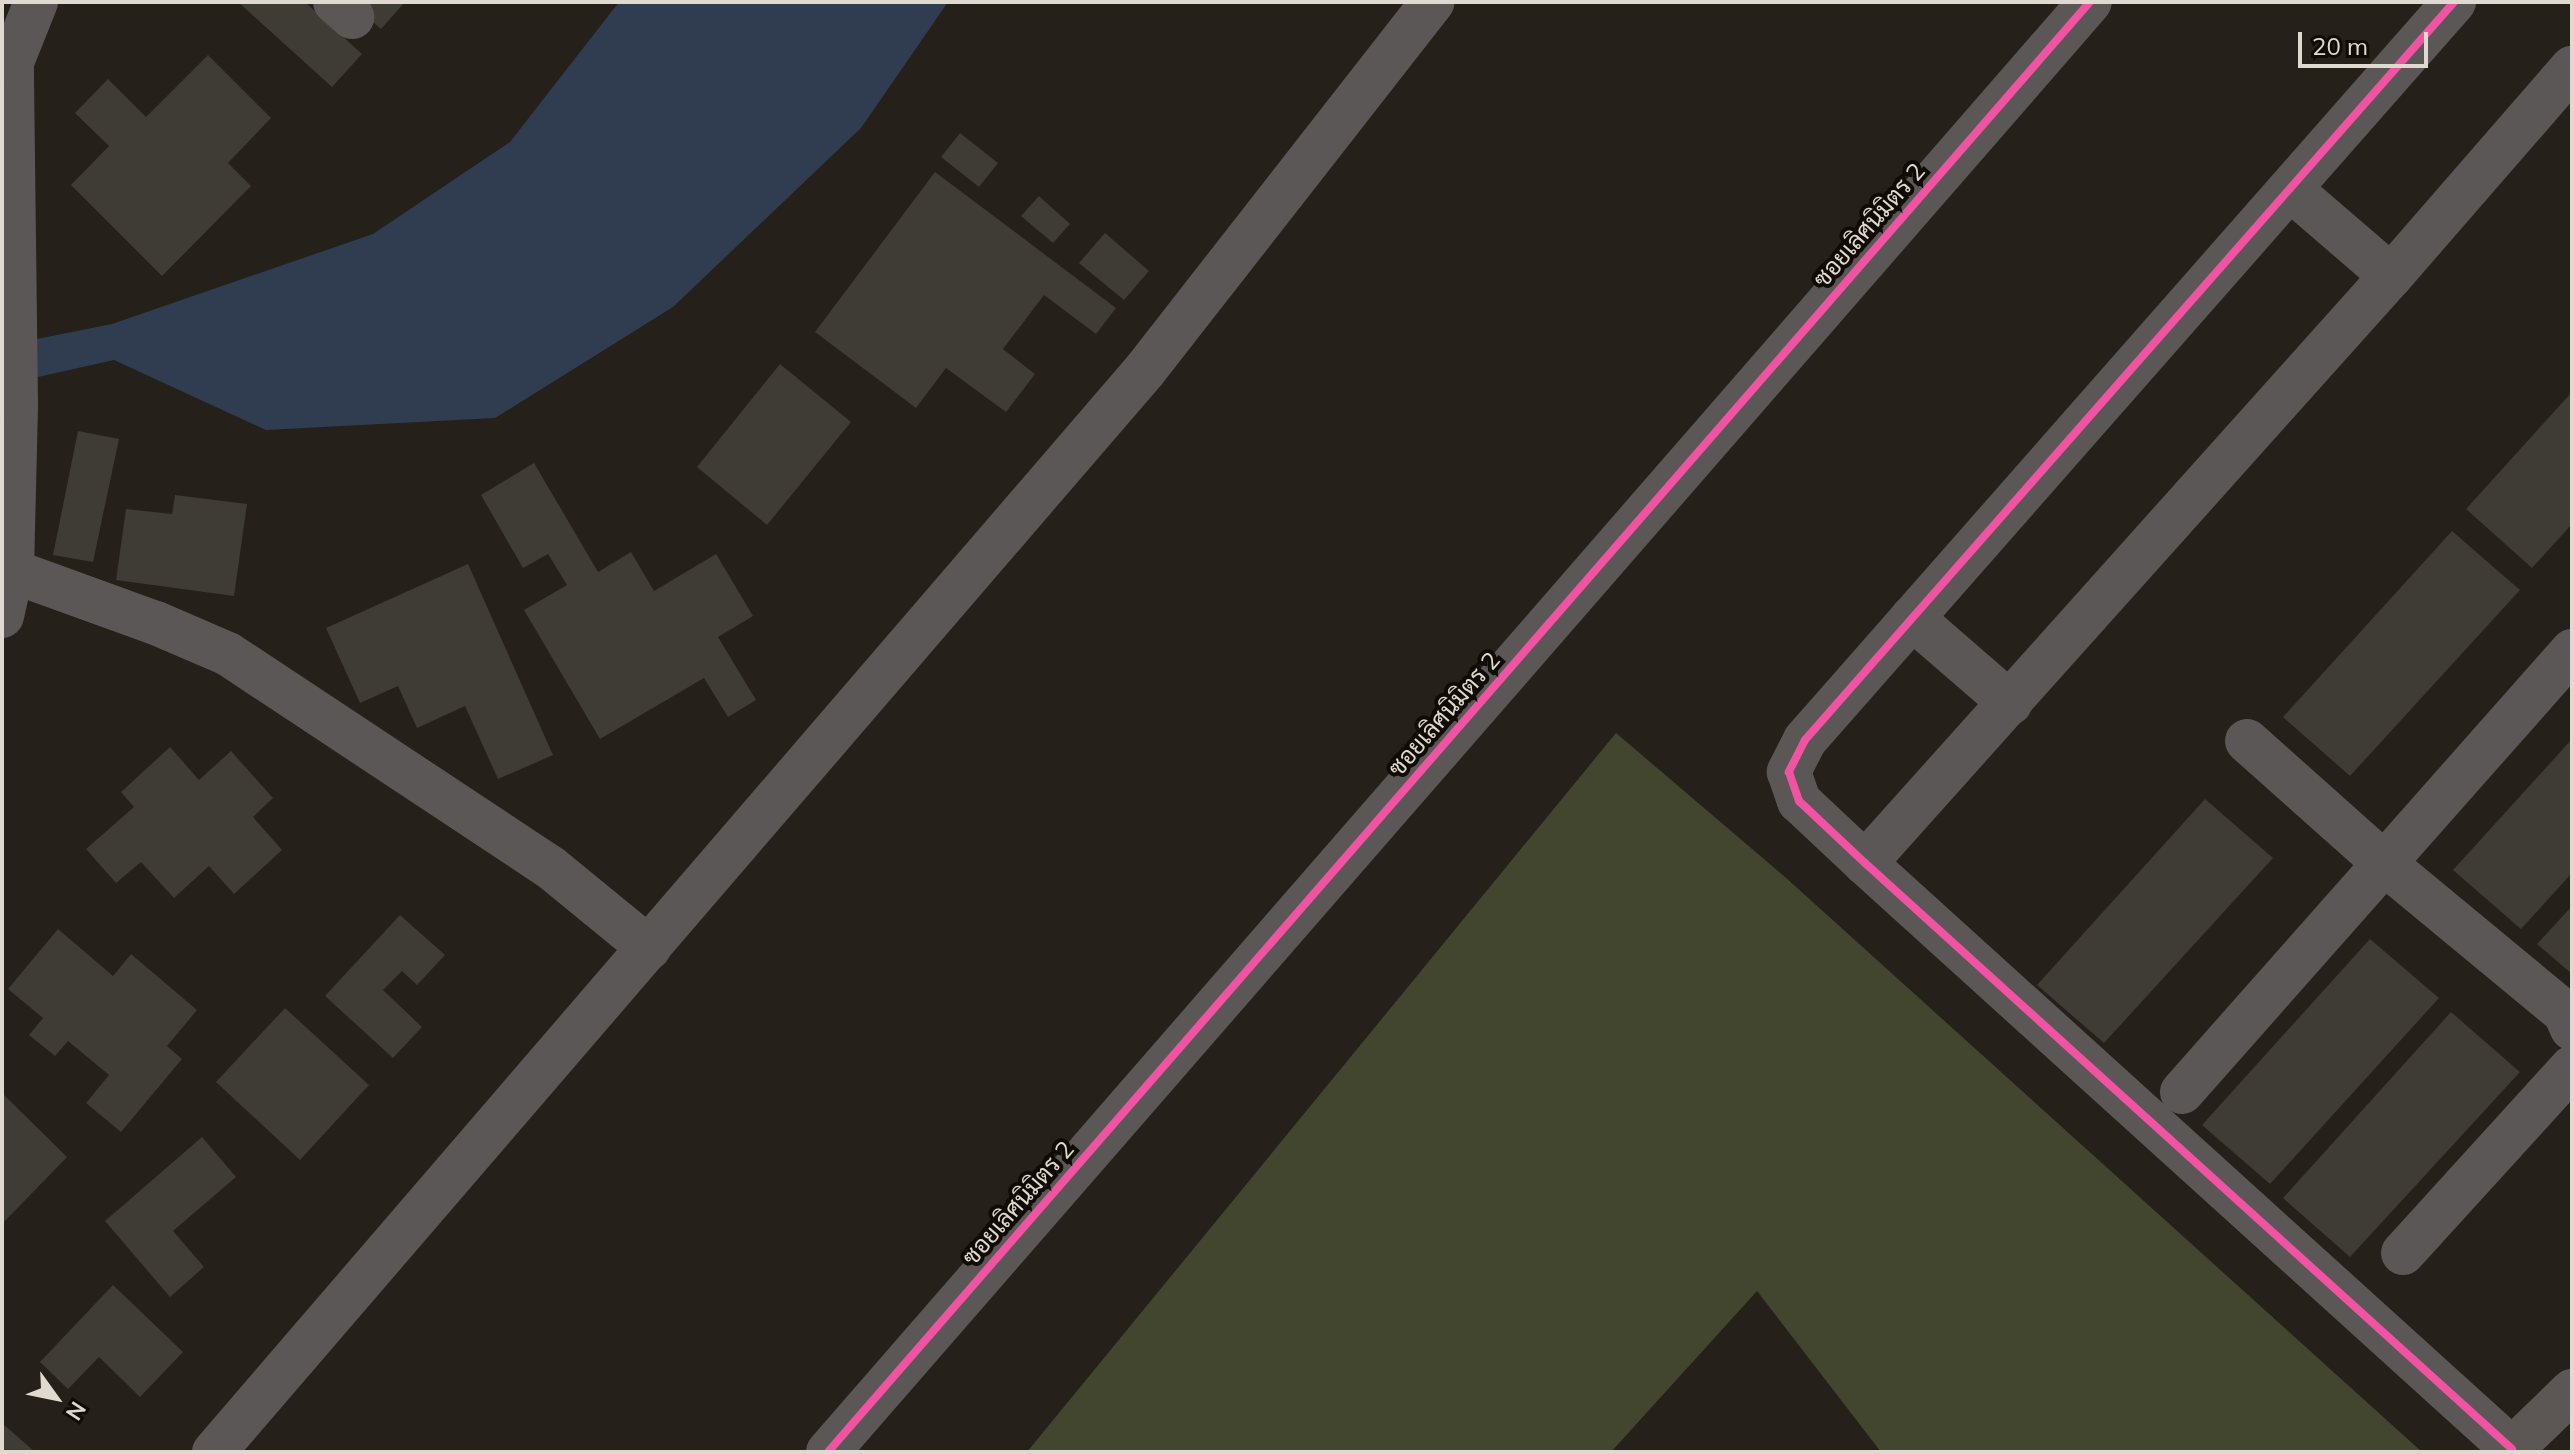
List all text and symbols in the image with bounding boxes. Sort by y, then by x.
scale bar [2302,16,2432,66]
text: 20 m [2312,31,2368,61]
street label: ซอยเลิศนิมิตร 2 [1807,157,1931,293]
street label: ซอยเลิศนิมิตร 2 [1382,646,1506,782]
street label: ซอยเลิศนิมิตร 2 [956,1135,1080,1271]
north arrow [16,1358,96,1438]
text: N [60,1396,92,1426]

